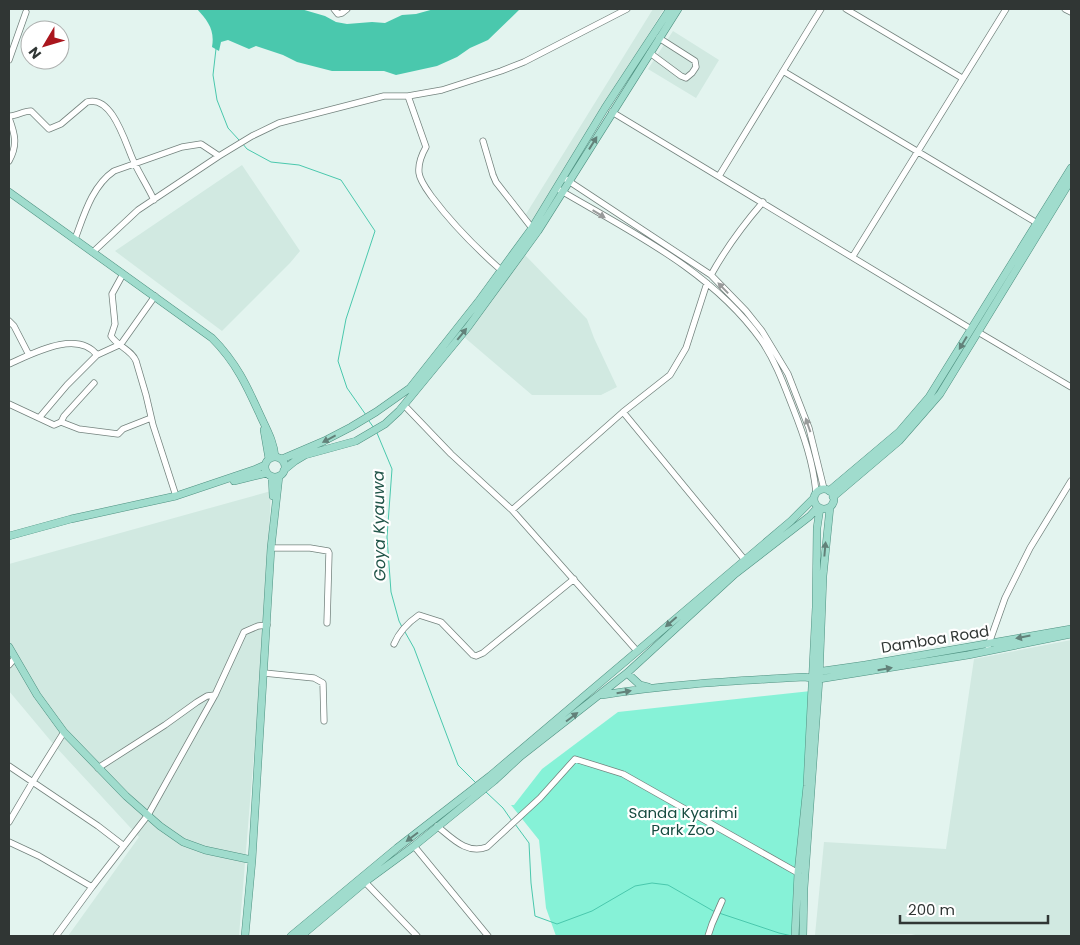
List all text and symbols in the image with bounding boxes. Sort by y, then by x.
north arrow [20,20,70,70]
text: N [24,43,46,63]
one-way arrow [589,136,598,149]
one-way arrow [593,209,606,218]
one-way arrow [718,282,730,294]
one-way arrow [457,328,468,341]
one-way arrow [958,336,967,349]
one-way arrow [804,417,811,432]
one-way arrow [322,434,335,443]
water label: Goya Kyauwa [367,470,391,582]
one-way arrow [821,541,829,557]
one-way arrow [666,616,678,628]
street label: Damboa Road [879,620,991,658]
one-way arrow [1015,634,1031,642]
one-way arrow [877,665,893,673]
one-way arrow [616,687,632,695]
one-way arrow [565,712,579,722]
park label: Sanda Kyarimi Park Zoo [629,802,737,840]
one-way arrow [406,831,419,842]
scale bar [900,892,1048,924]
text: 200 m [908,899,955,920]

